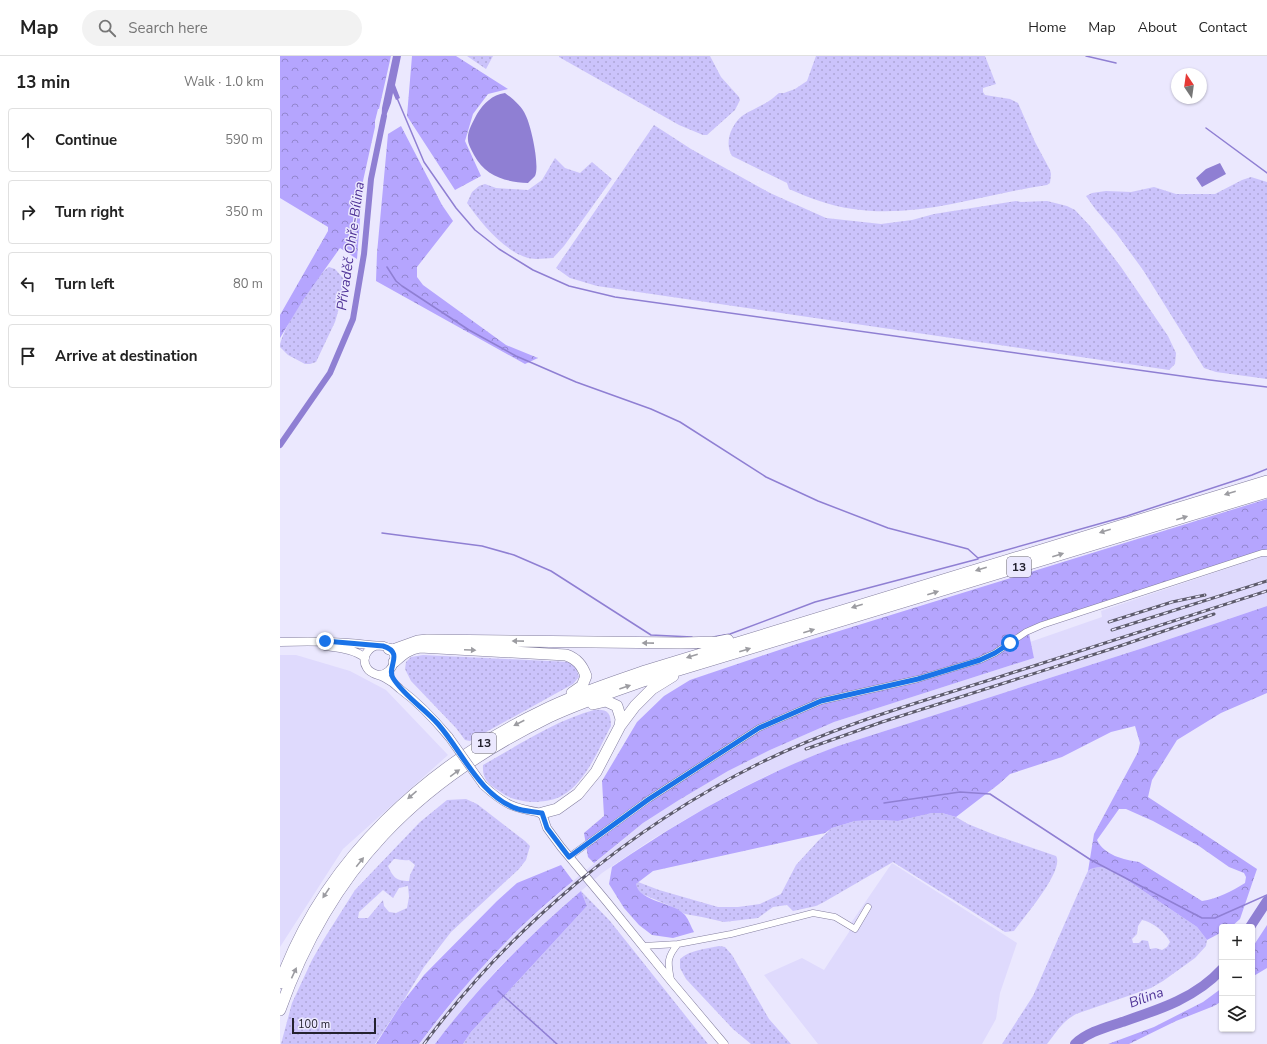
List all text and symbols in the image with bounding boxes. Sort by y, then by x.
search box [82,10,362,46]
text: Map [20,15,58,41]
icon: search [96,17,118,39]
text: Search here [128,18,208,38]
text: Home [1028,18,1066,37]
text: Map [1088,18,1116,37]
text: About [1138,18,1177,37]
text: Contact [1199,18,1247,37]
north arrow [1171,68,1207,104]
text: 13 min [16,71,70,94]
text: Walk · 1.0 km [184,73,264,91]
icon: ahead [17,129,39,151]
text: Continue [55,130,117,150]
text: 590 m [225,131,263,149]
water label: Přivaděč Ohře-Bílina [332,180,369,312]
icon: right [17,201,39,223]
text: Turn right [55,202,124,222]
text: 350 m [225,203,263,221]
icon: left [17,273,39,295]
text: Turn left [55,274,114,294]
text: 80 m [233,275,263,293]
icon: arrive [17,345,39,367]
text: Arrive at destination [55,346,198,366]
one-way arrow [1223,490,1235,496]
one-way arrow [1176,515,1188,521]
one-way arrow [1099,528,1111,534]
one-way arrow [1052,552,1064,558]
road number: 13 [1007,557,1031,577]
one-way arrow [975,566,987,572]
one-way arrow [928,590,940,596]
one-way arrow [850,603,862,609]
one-way arrow [803,628,815,634]
route end [316,632,334,650]
route start [1001,634,1019,652]
one-way arrow [512,638,524,645]
one-way arrow [641,640,654,646]
one-way arrow [464,647,477,653]
one-way arrow [739,647,751,653]
one-way arrow [686,653,698,659]
one-way arrow [620,684,632,690]
one-way arrow [513,719,525,726]
road number: 13 [472,733,496,753]
one-way arrow [449,769,460,777]
one-way arrow [406,791,417,800]
one-way arrow [356,856,364,867]
one-way arrow [322,887,330,898]
map controls [1219,924,1255,1032]
button: + [1219,924,1255,960]
button: − [1219,960,1255,996]
one-way arrow [291,967,297,979]
water label: Bílina [1126,982,1166,1012]
button: layers [1219,996,1255,1032]
scale bar [292,1016,376,1035]
text: 100 m [298,1017,330,1032]

